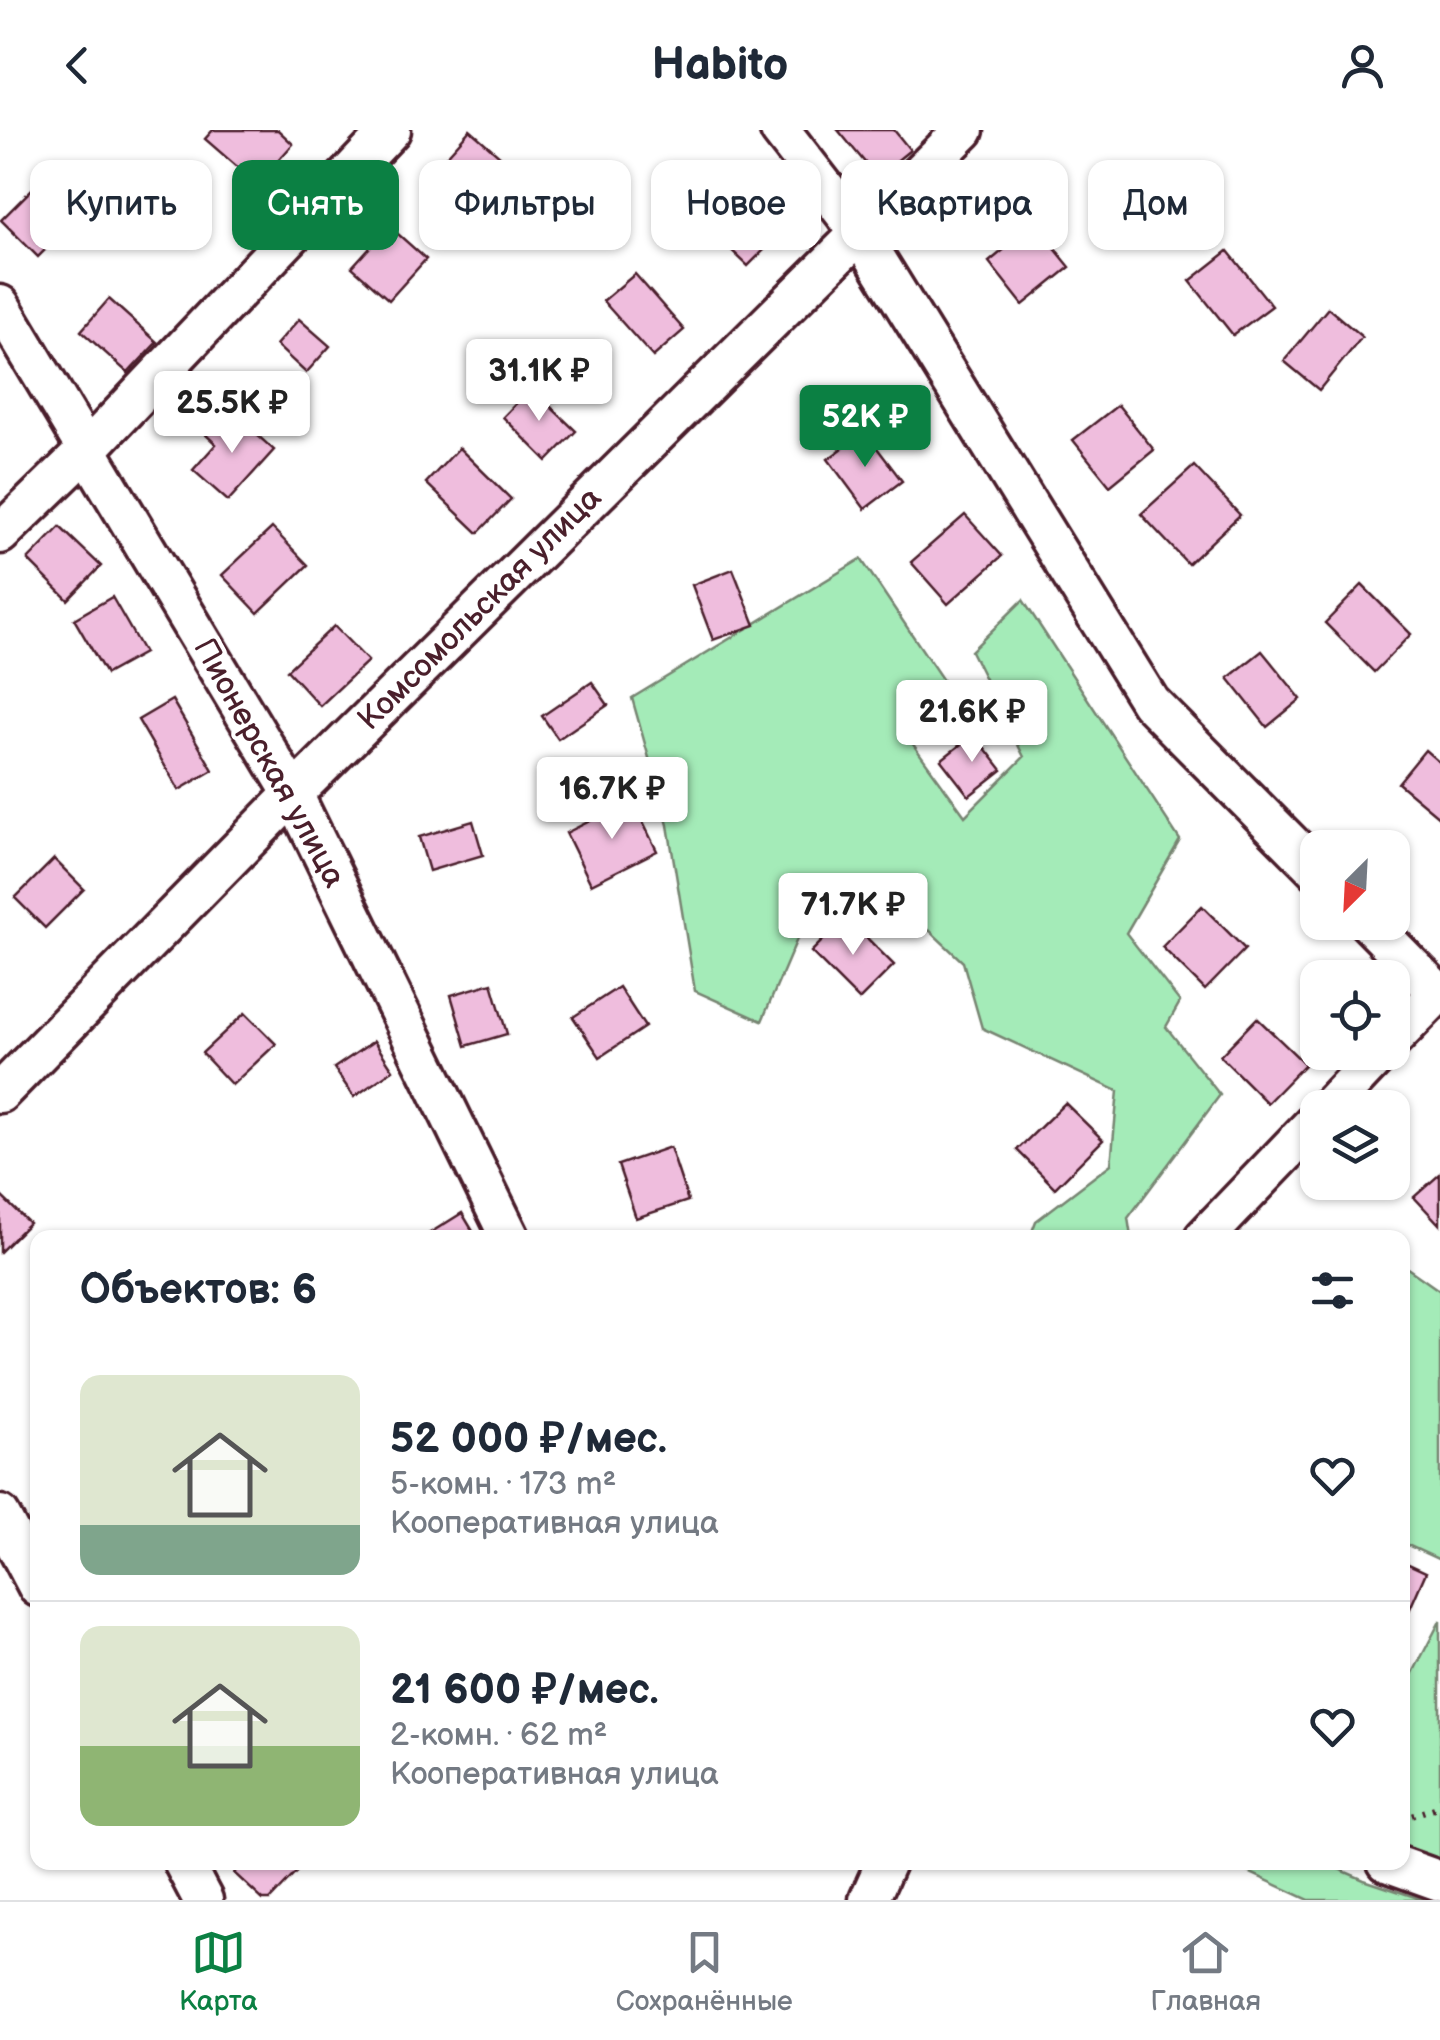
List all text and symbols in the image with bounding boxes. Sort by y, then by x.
icon: back [50,38,105,93]
text: Habito [652,38,788,93]
icon: person [1335,38,1390,93]
chip: Купить [30,160,212,250]
chip: Снять [232,160,399,250]
chip: Фильтры [419,160,631,250]
chip: Новое [651,160,821,250]
chip: Квартира [841,160,1068,250]
chip: Дом [1088,160,1224,250]
pin: 31.1K ₽ [447,339,631,424]
text: 31.1K ₽ [488,352,590,391]
pin: 25.5K ₽ [140,371,324,456]
text: 25.5K ₽ [176,384,288,423]
pin: 52K ₽ [795,385,935,470]
text: 52K ₽ [822,398,908,437]
street label: Комсомольская улица [350,479,610,739]
street label: Пионерская улица [184,632,354,894]
pin: 21.6K ₽ [880,680,1064,765]
text: 21.6K ₽ [918,693,1026,732]
pin: 16.7K ₽ [520,757,704,842]
text: 16.7K ₽ [559,770,665,809]
north arrow [1300,830,1410,940]
map controls [1300,830,1410,1200]
pin: 71.7K ₽ [761,873,945,958]
text: 71.7K ₽ [801,886,905,925]
button: locate [1300,960,1410,1070]
button: layers [1300,1090,1410,1200]
icon: filters [1305,1263,1360,1318]
text: Объектов: 6 [80,1265,317,1316]
text: 52 000 ₽/мес. [390,1414,667,1465]
icon: home [160,1415,280,1535]
icon: heart [1305,1448,1360,1503]
text: 5-комн. · 173 m² [390,1465,616,1504]
text: Кооперативная улица [390,1504,719,1543]
text: 21 600 ₽/мес. [390,1665,659,1716]
icon: home [160,1666,280,1786]
icon: heart [1305,1699,1360,1754]
text: 2-комн. · 62 m² [390,1716,607,1755]
text: Кооперативная улица [390,1755,719,1794]
tab: Карта [179,1925,258,2018]
tab: Сохранённые [616,1925,793,2018]
tab: Главная [1151,1925,1261,2018]

